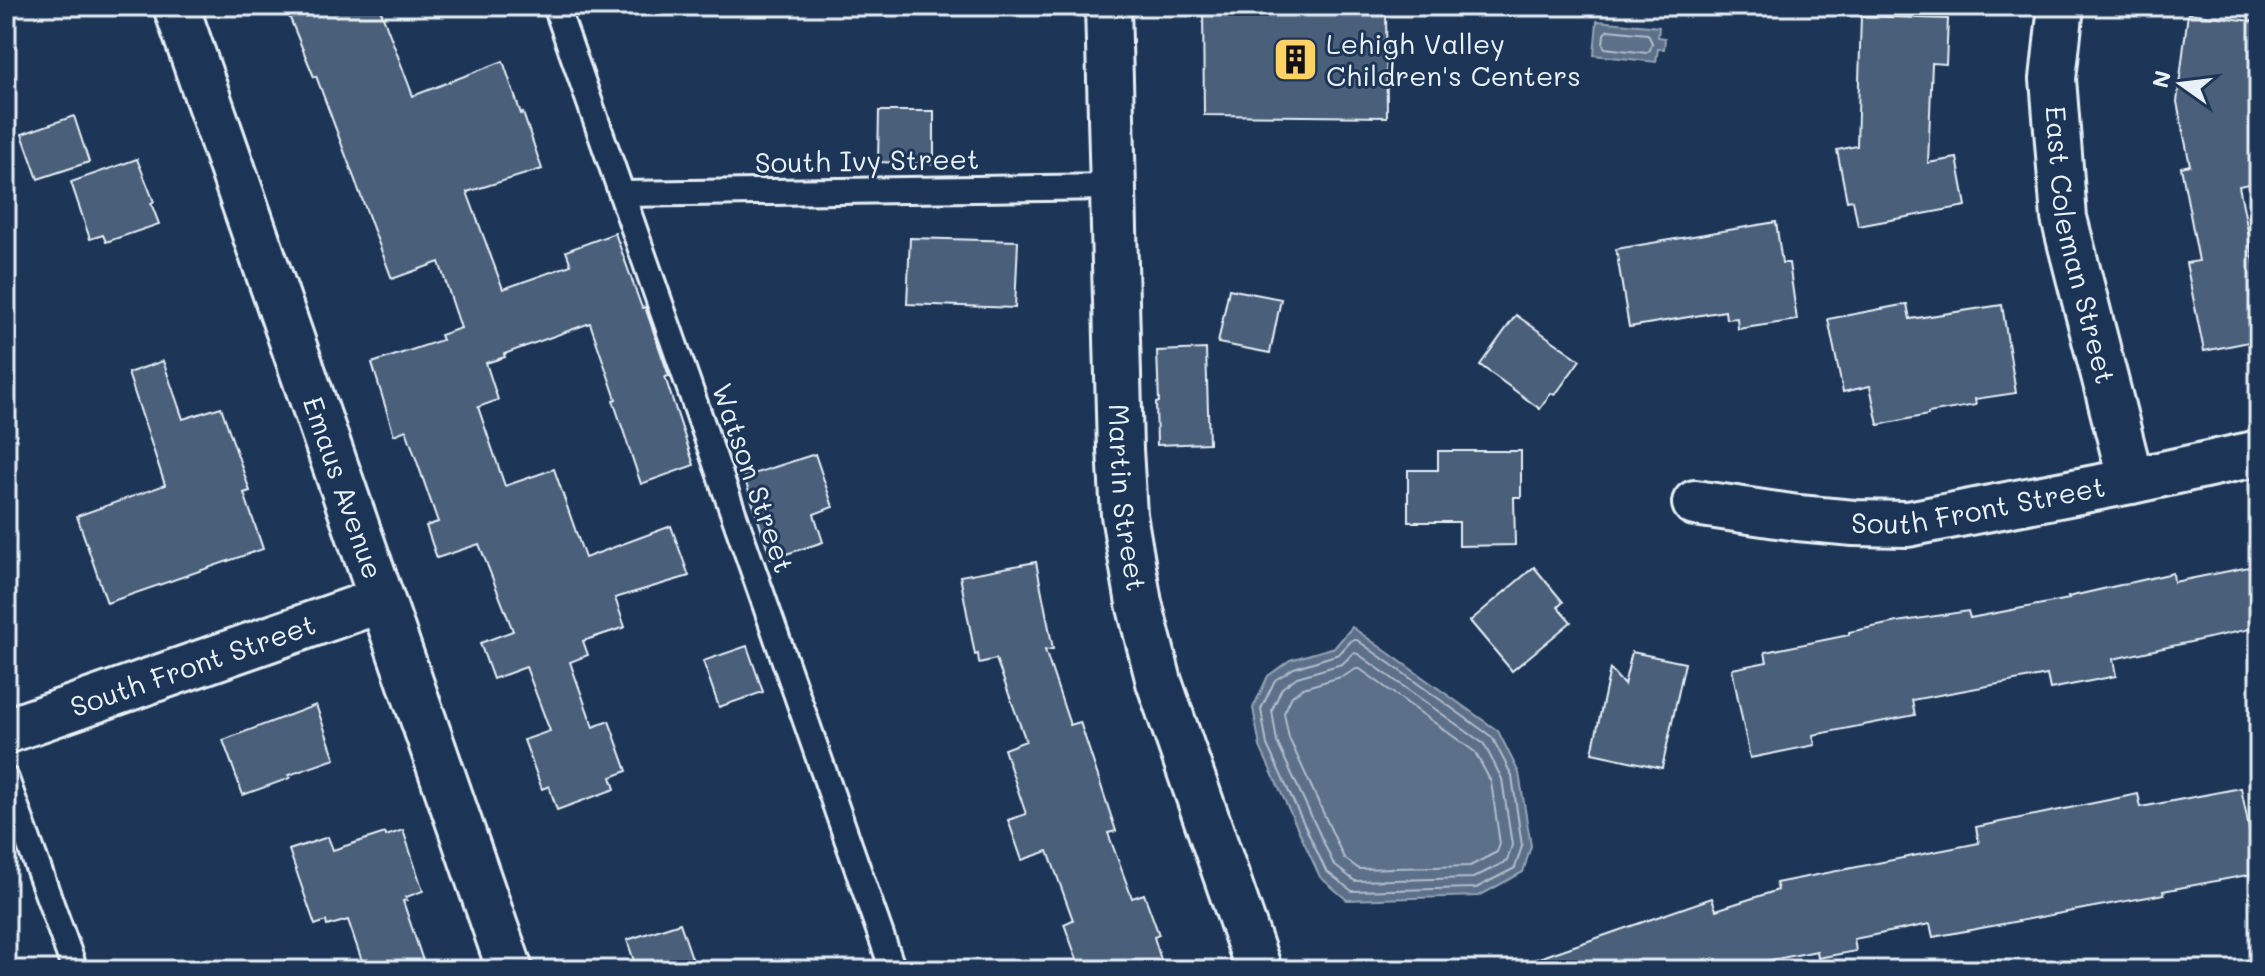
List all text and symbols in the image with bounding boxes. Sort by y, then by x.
place label: Lehigh Valley Children's Centers [1326,25,1581,93]
building icon: Lehigh Valley Children's Centers [1271,36,1319,84]
north arrow [2141,44,2221,124]
text: N [2145,67,2177,91]
street label: East Coleman Street [2038,105,2125,387]
street label: South Ivy Street [754,140,980,180]
street label: Watson Street [705,378,803,577]
street label: Emaus Avenue [296,392,392,584]
street label: Martin Street [1102,403,1156,594]
street label: South Front Street [1851,467,2108,541]
street label: South Front Street [65,605,320,724]

